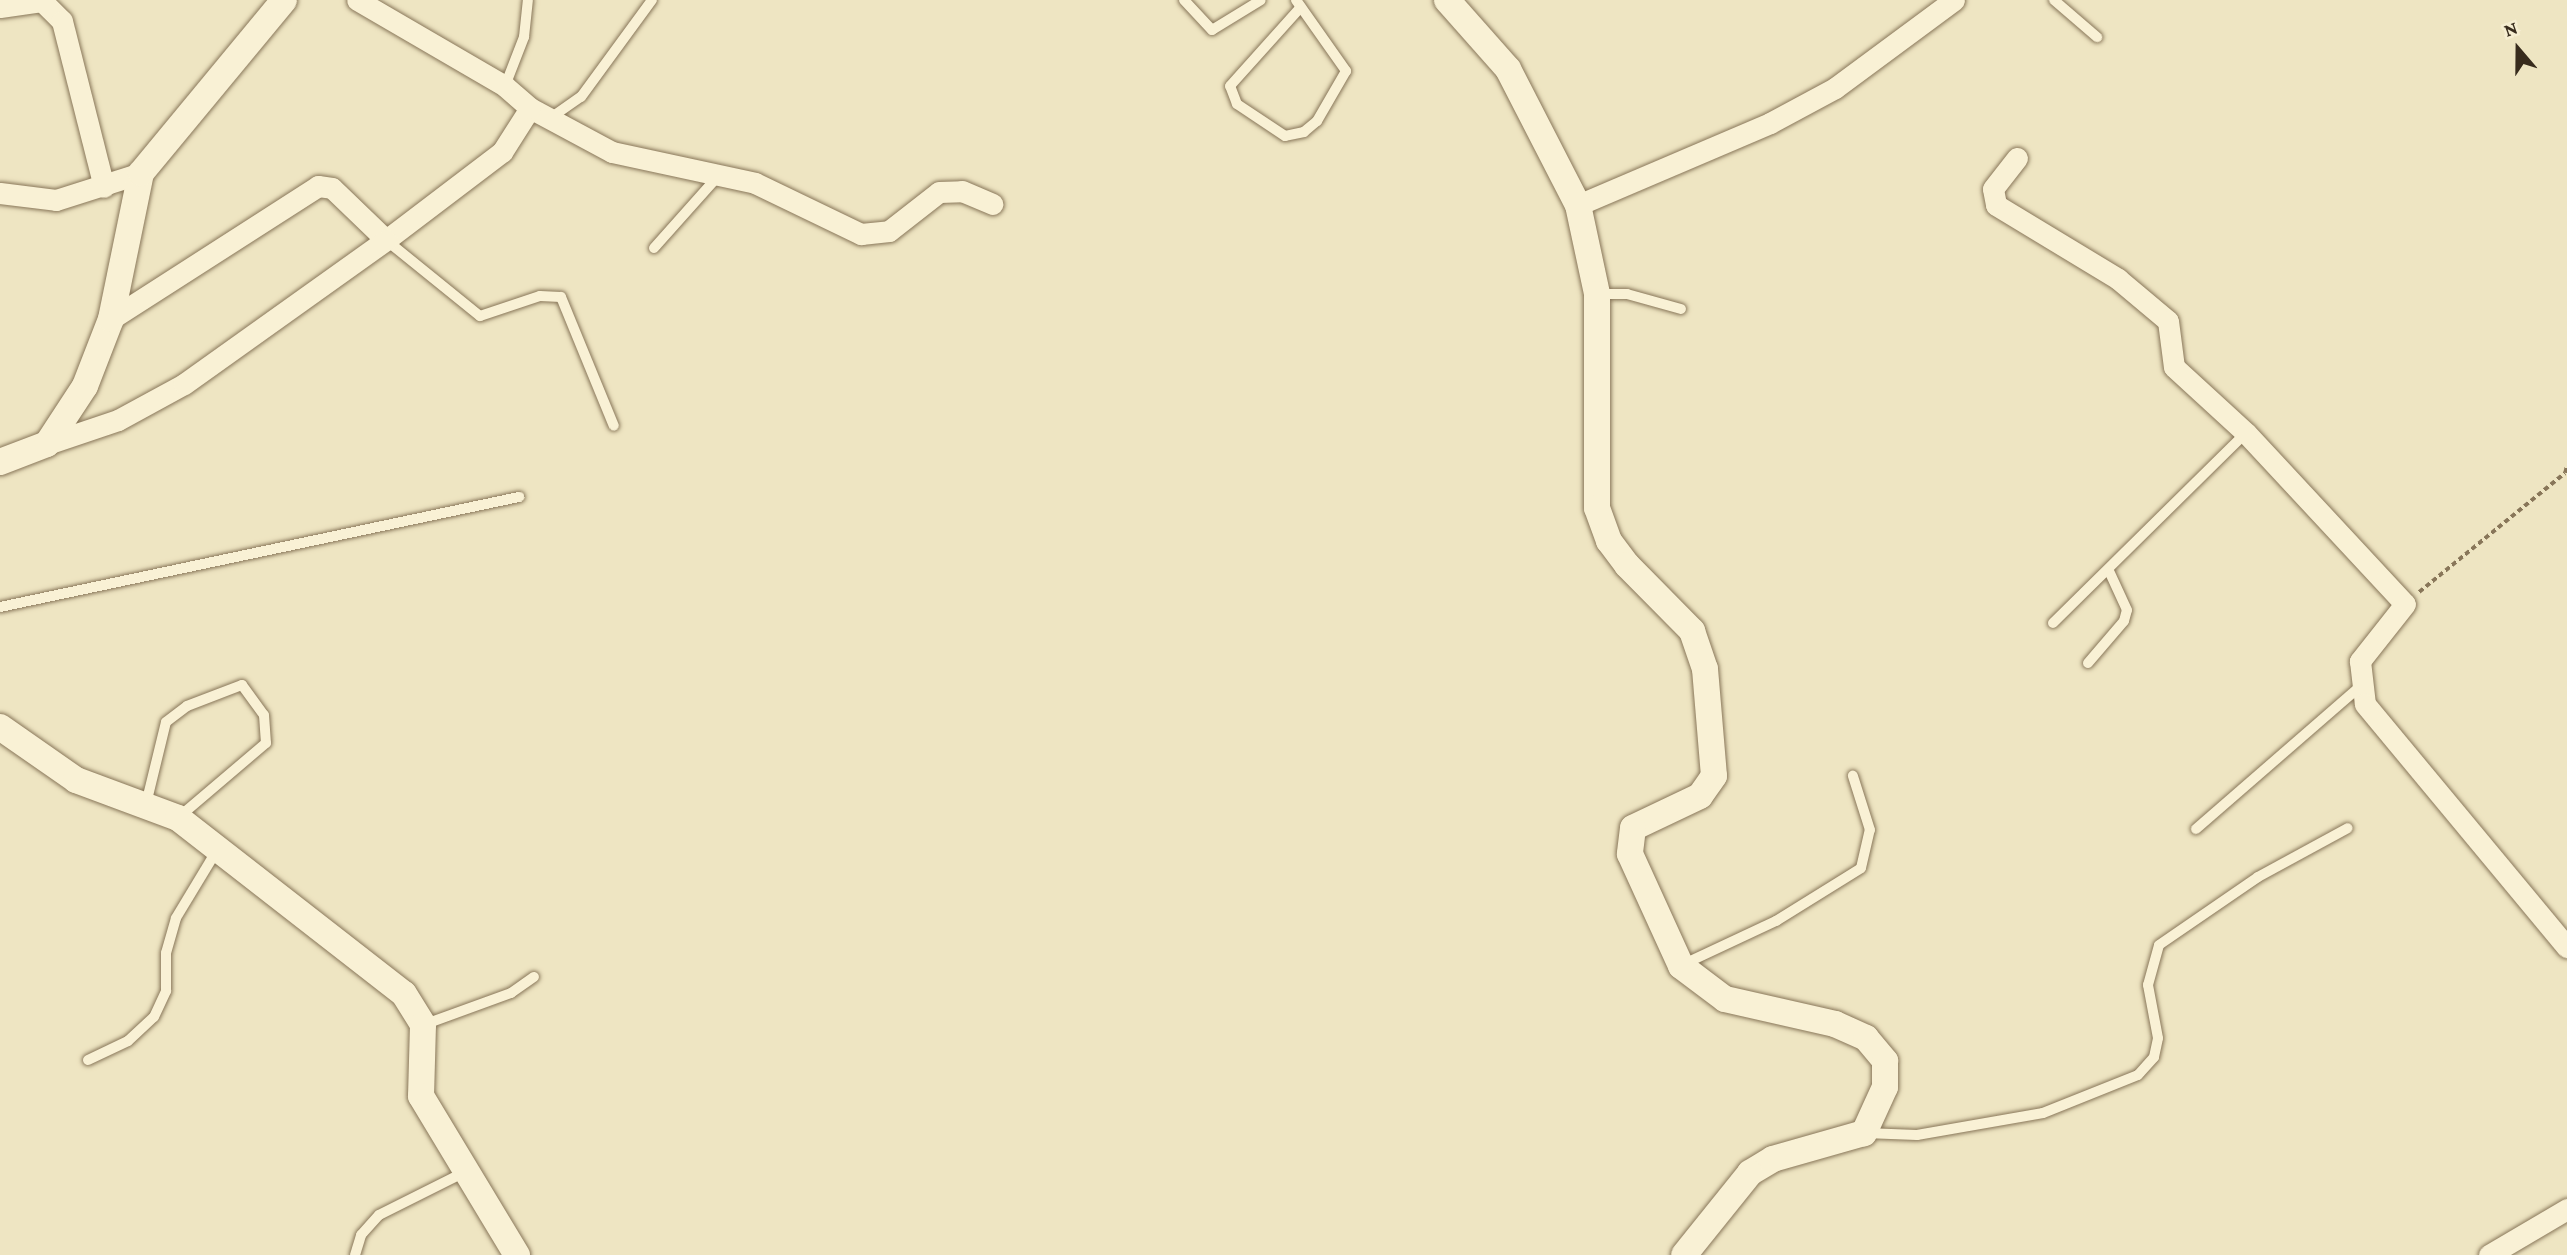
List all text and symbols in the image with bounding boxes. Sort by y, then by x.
north arrow [2483,14,2553,84]
text: N [2501,17,2520,41]

